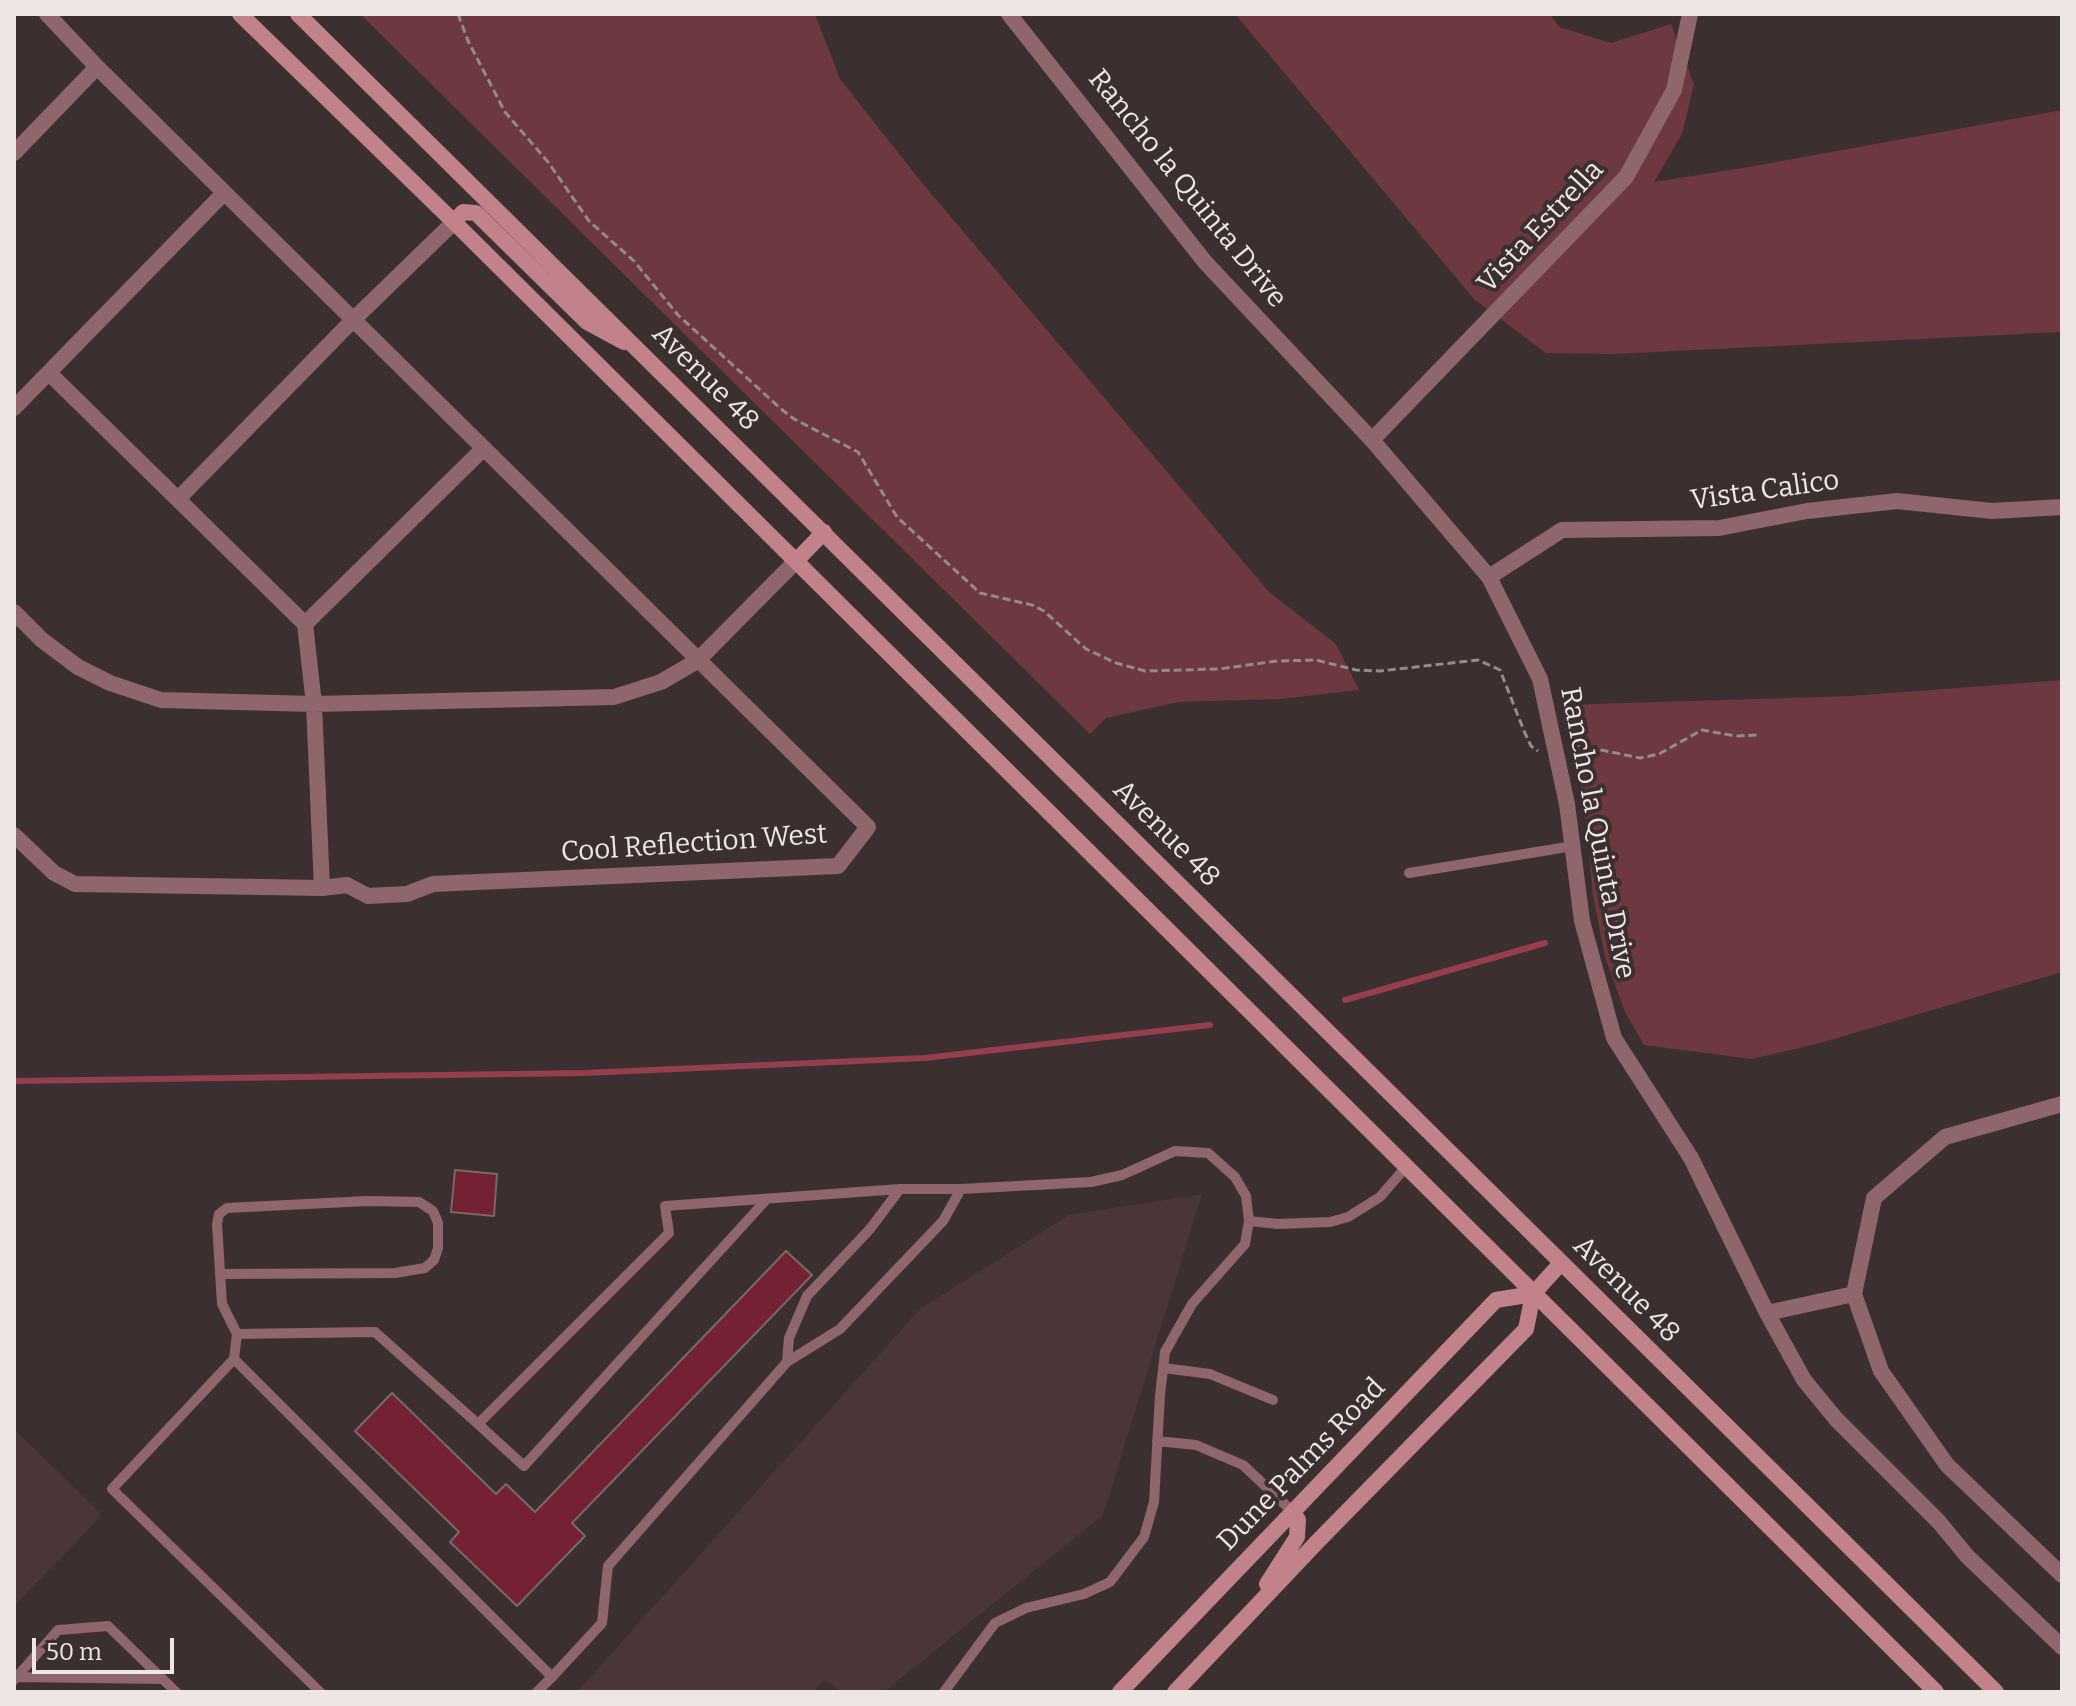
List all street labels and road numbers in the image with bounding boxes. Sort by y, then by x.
street label: Rancho la Quinta Drive [1081,63,1293,315]
street label: Vista Estrella [1471,154,1611,300]
street label: Avenue 48 [645,318,765,438]
street label: Vista Calico [1688,464,1842,518]
street label: Rancho la Quinta Drive [1552,684,1642,982]
street label: Avenue 48 [1106,774,1226,894]
street label: Cool Reflection West [560,818,828,870]
street label: Avenue 48 [1566,1230,1686,1350]
street label: Dune Palms Road [1211,1372,1393,1558]

